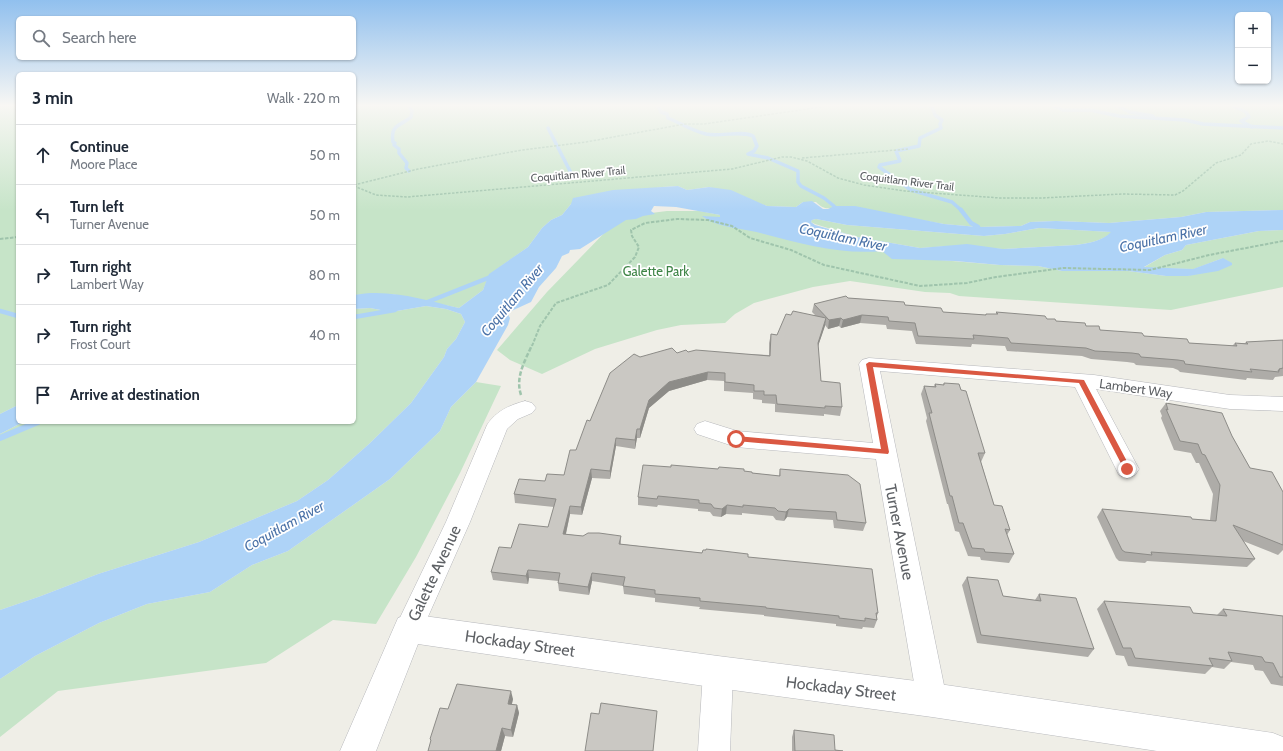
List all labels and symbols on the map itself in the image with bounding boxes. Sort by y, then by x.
street label: Coquitlam River Trail [530,163,626,185]
street label: Coquitlam River Trail [859,168,955,194]
water label: Coquitlam River [798,219,889,255]
water label: Coquitlam River [1118,220,1209,256]
water label: Coquitlam River [477,260,548,340]
park label: Galette Park [623,263,689,279]
street label: Lambert Way [1098,375,1174,401]
route start [727,430,745,448]
route end [1118,460,1136,478]
street label: Turner Avenue [881,483,918,582]
water label: Coquitlam River [241,496,328,555]
street label: Galette Avenue [404,522,465,624]
street label: Hockaday Street [464,626,577,661]
street label: Hockaday Street [785,672,898,705]

